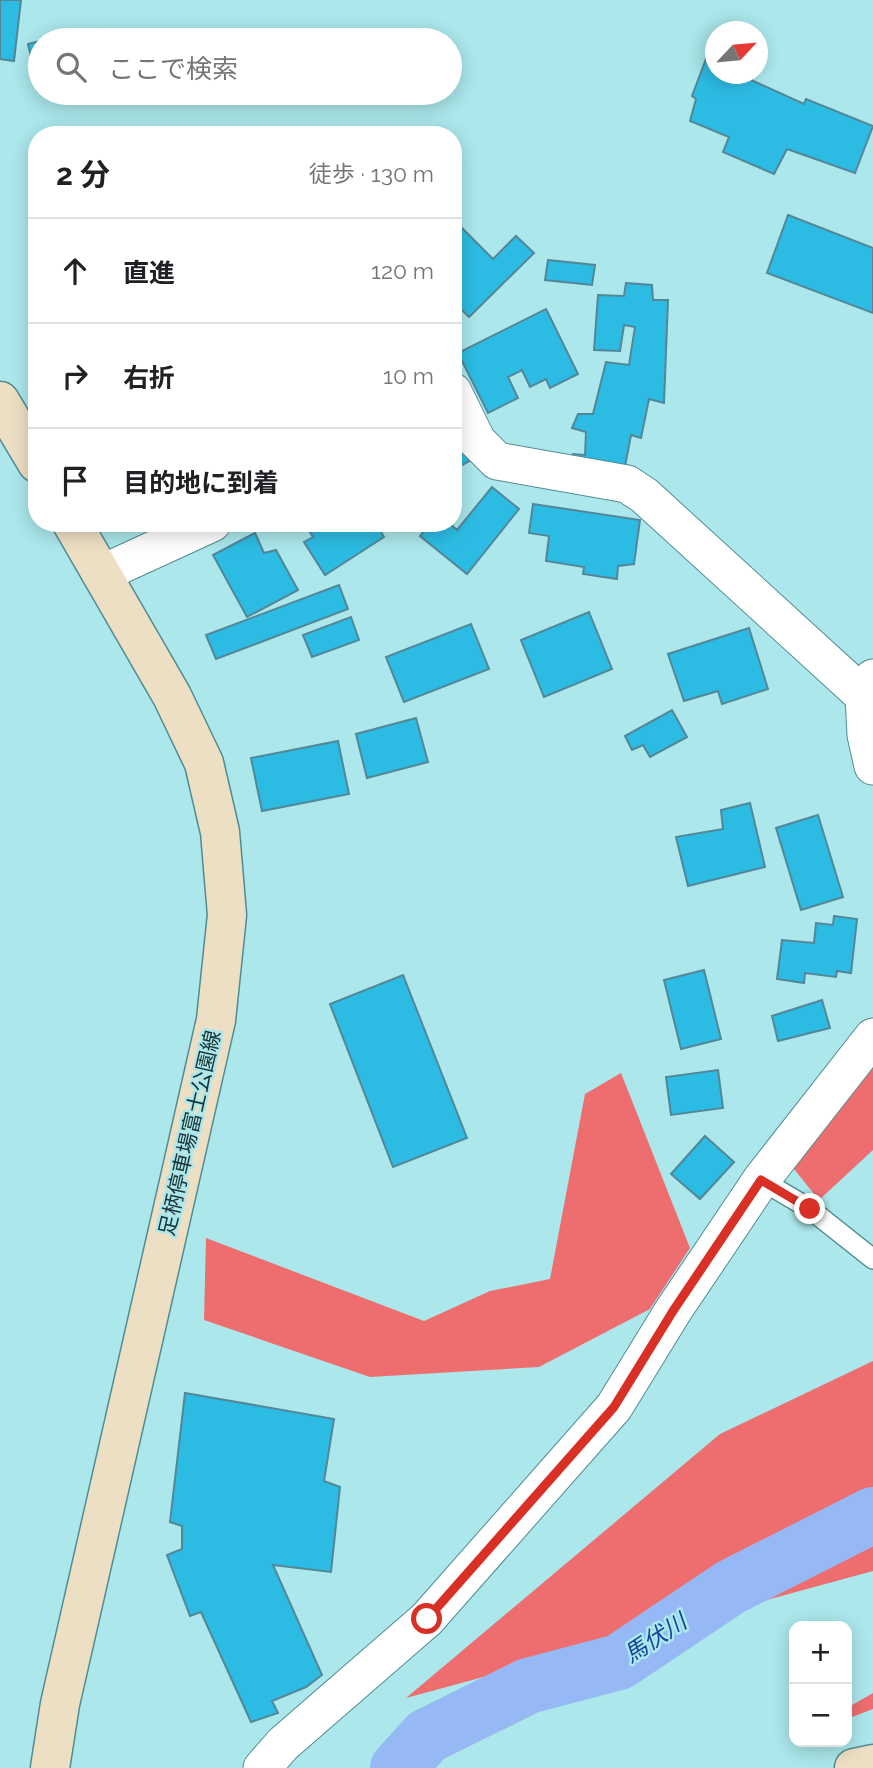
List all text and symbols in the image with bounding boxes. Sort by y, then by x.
north arrow [705,21,768,84]
search box [28,28,462,105]
icon: search [52,48,90,86]
text: ここで検索 [108,54,238,84]
text: 2 分 [56,157,110,192]
text: 徒歩 · 130 m [309,160,434,187]
icon: ahead [56,252,94,290]
text: 120 m [371,257,434,284]
text: 直進 [123,258,175,288]
icon: right [56,357,94,395]
text: 10 m [383,362,434,389]
text: 右折 [123,363,175,393]
icon: arrive [56,462,94,500]
text: 目的地に到着 [123,468,279,498]
street label: 足柄停車場富士公園線 [154,1028,225,1238]
route end [794,1193,825,1224]
route start [411,1603,442,1634]
water label: 馬伏川 [618,1606,694,1668]
map controls [789,1621,852,1747]
button: + [789,1621,852,1684]
button: − [789,1684,852,1747]

